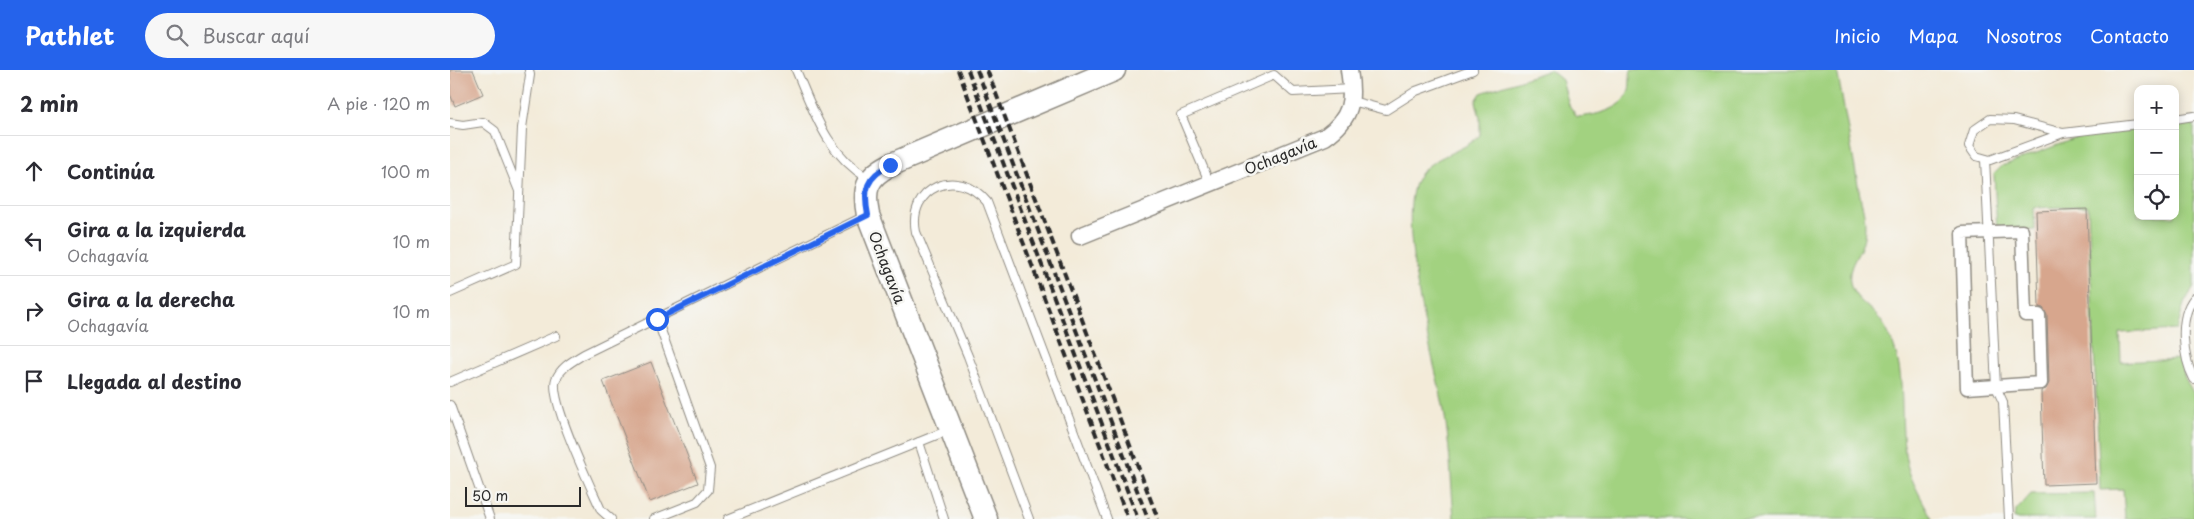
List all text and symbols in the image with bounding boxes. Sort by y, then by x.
search box [145,13,495,58]
text: Pathlet [25,17,115,53]
icon: search [163,21,191,49]
text: Buscar aquí [203,21,309,49]
text: Inicio [1834,22,1881,49]
text: Mapa [1909,22,1958,49]
text: Nosotros [1986,22,2062,49]
text: Contacto [2090,22,2169,49]
map controls [2134,85,2179,220]
button: + [2134,85,2179,130]
text: 2 min [20,87,79,119]
text: A pie · 120 m [327,91,430,115]
street label: Ochagavía [1240,130,1320,180]
button: − [2134,130,2179,175]
route end [879,154,902,177]
icon: ahead [20,157,48,185]
text: Continúa [67,157,155,185]
text: 100 m [381,159,430,183]
button: locate [2134,175,2179,220]
text: Gira a la izquierda [67,215,246,243]
icon: left [20,227,48,255]
street label: Ochagavía [864,227,913,307]
text: 10 m [393,229,430,253]
text: Ochagavía [67,243,149,267]
text: Gira a la derecha [67,285,235,313]
icon: right [20,297,48,325]
text: 10 m [393,299,430,323]
route start [646,308,669,331]
text: Ochagavía [67,313,149,337]
icon: arrive [20,367,48,395]
text: Llegada al destino [67,367,241,395]
scale bar [465,484,581,507]
text: 50 m [472,485,508,506]

